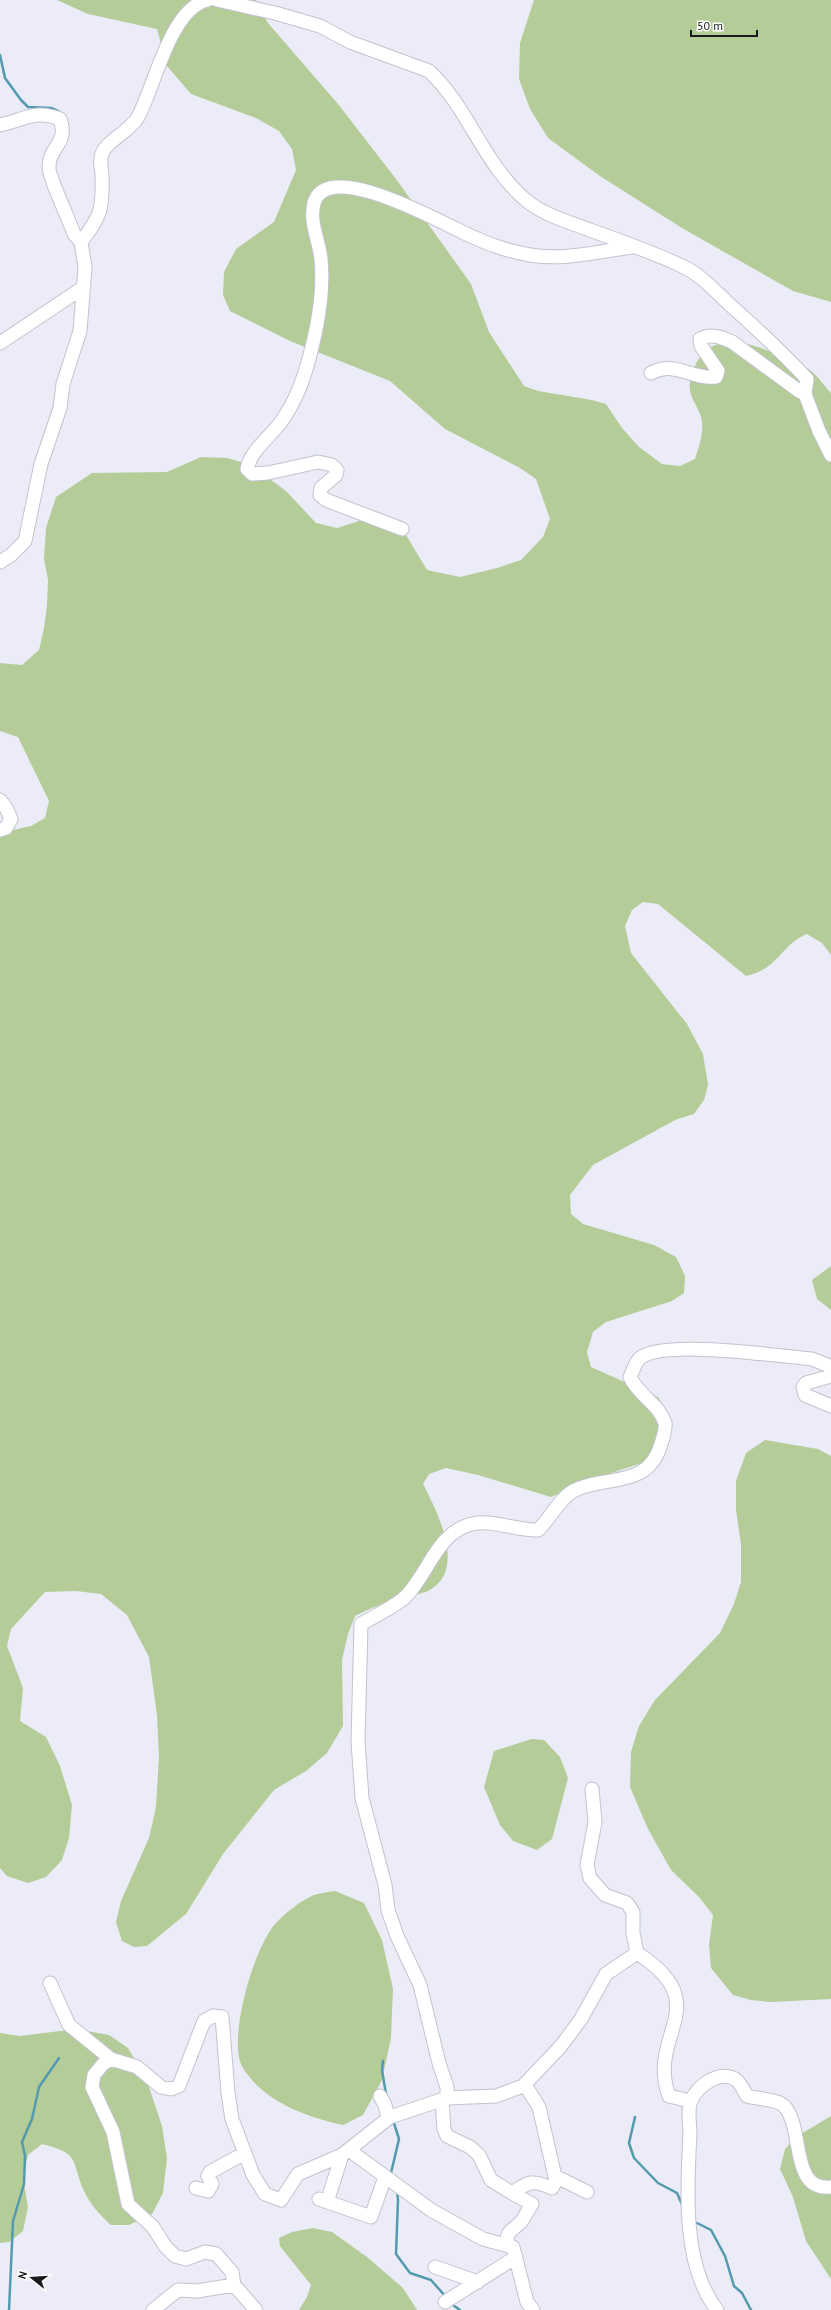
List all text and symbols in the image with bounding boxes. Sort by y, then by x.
scale bar [691,12,757,38]
text: 50 m [697,18,723,33]
north arrow [12,2258,52,2298]
text: N [15,2270,30,2281]

